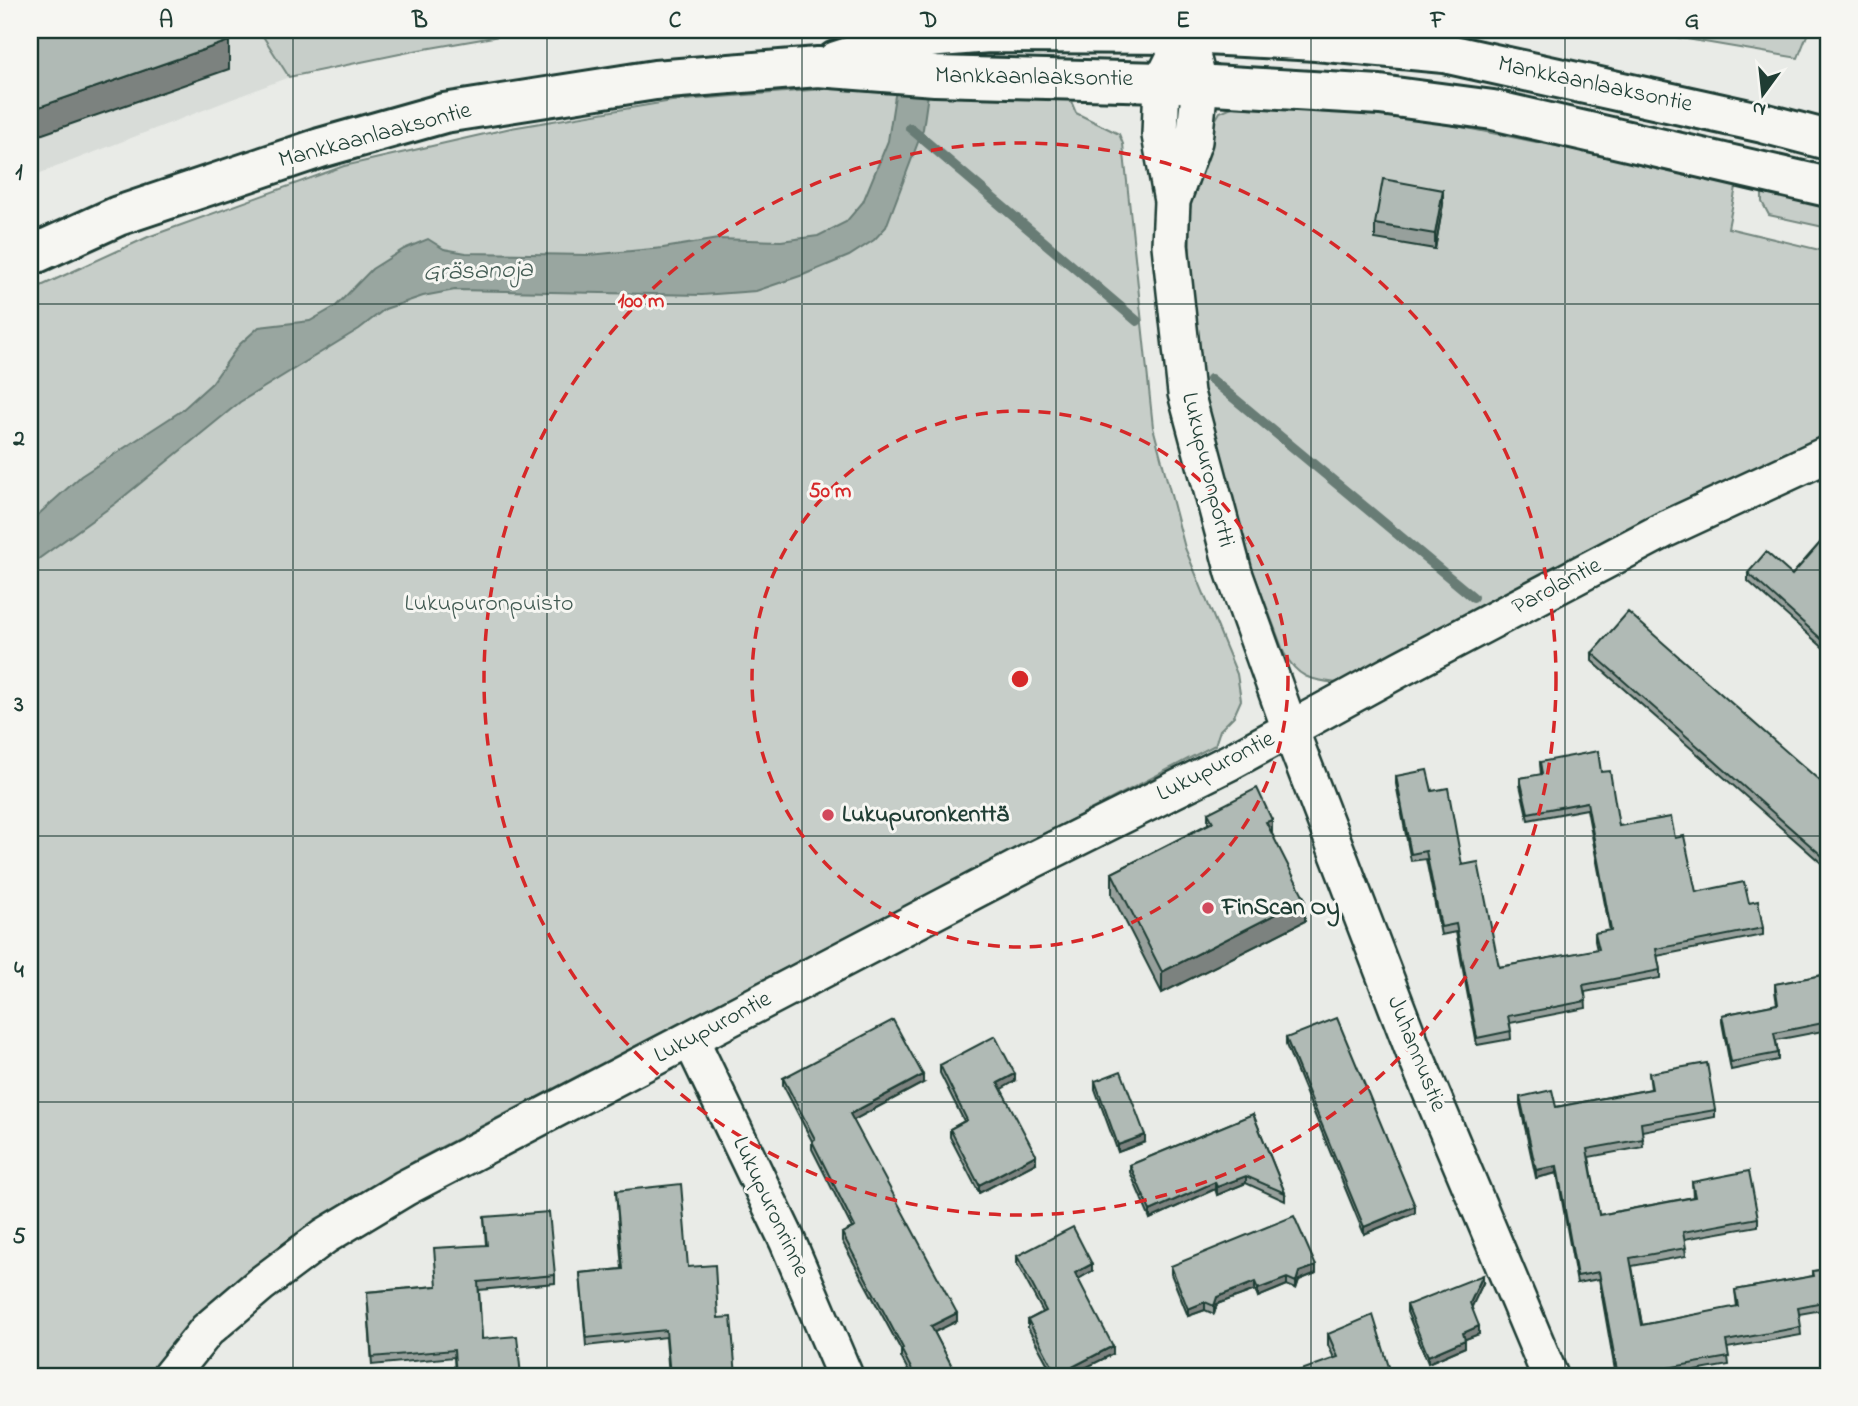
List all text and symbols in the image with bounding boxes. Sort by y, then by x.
text: A [159,5,173,38]
text: B [411,5,428,38]
text: C [669,5,682,38]
text: D [920,5,937,38]
text: E [1176,5,1190,38]
text: F [1430,5,1446,38]
text: G [1685,5,1699,38]
street label: Mankkaanlaaksontie [1494,47,1696,123]
street label: Mankkaanlaaksontie [935,59,1134,97]
north arrow [1728,60,1798,130]
street label: Mankkaanlaaksontie [275,93,476,179]
text: N [1749,93,1769,123]
text: 1 [15,157,23,190]
water label: Gräsanoja [422,251,535,293]
text: 100 m [618,287,664,317]
street label: Lukupuronportti [1171,389,1243,551]
text: 2 [12,423,25,456]
text: 50 m [809,477,851,507]
street label: Parolantie [1506,549,1608,625]
park label: Lukupuronpuisto [405,587,573,622]
centre of rings [1008,667,1032,691]
text: 3 [13,689,24,722]
street label: Lukupurontie [1151,722,1281,812]
place label: Lukupuronkenttä [842,798,1009,833]
marker: Lukupuronkenttä [820,807,836,823]
place label: FinScan Oy [1221,891,1340,927]
marker: FinScan Oy [1200,900,1216,916]
text: 4 [14,955,24,988]
street label: Lukupurontie [648,982,778,1074]
street label: Juhannustie [1377,991,1455,1118]
street label: Lukupuronrinne [722,1131,818,1283]
text: 5 [12,1221,26,1254]

